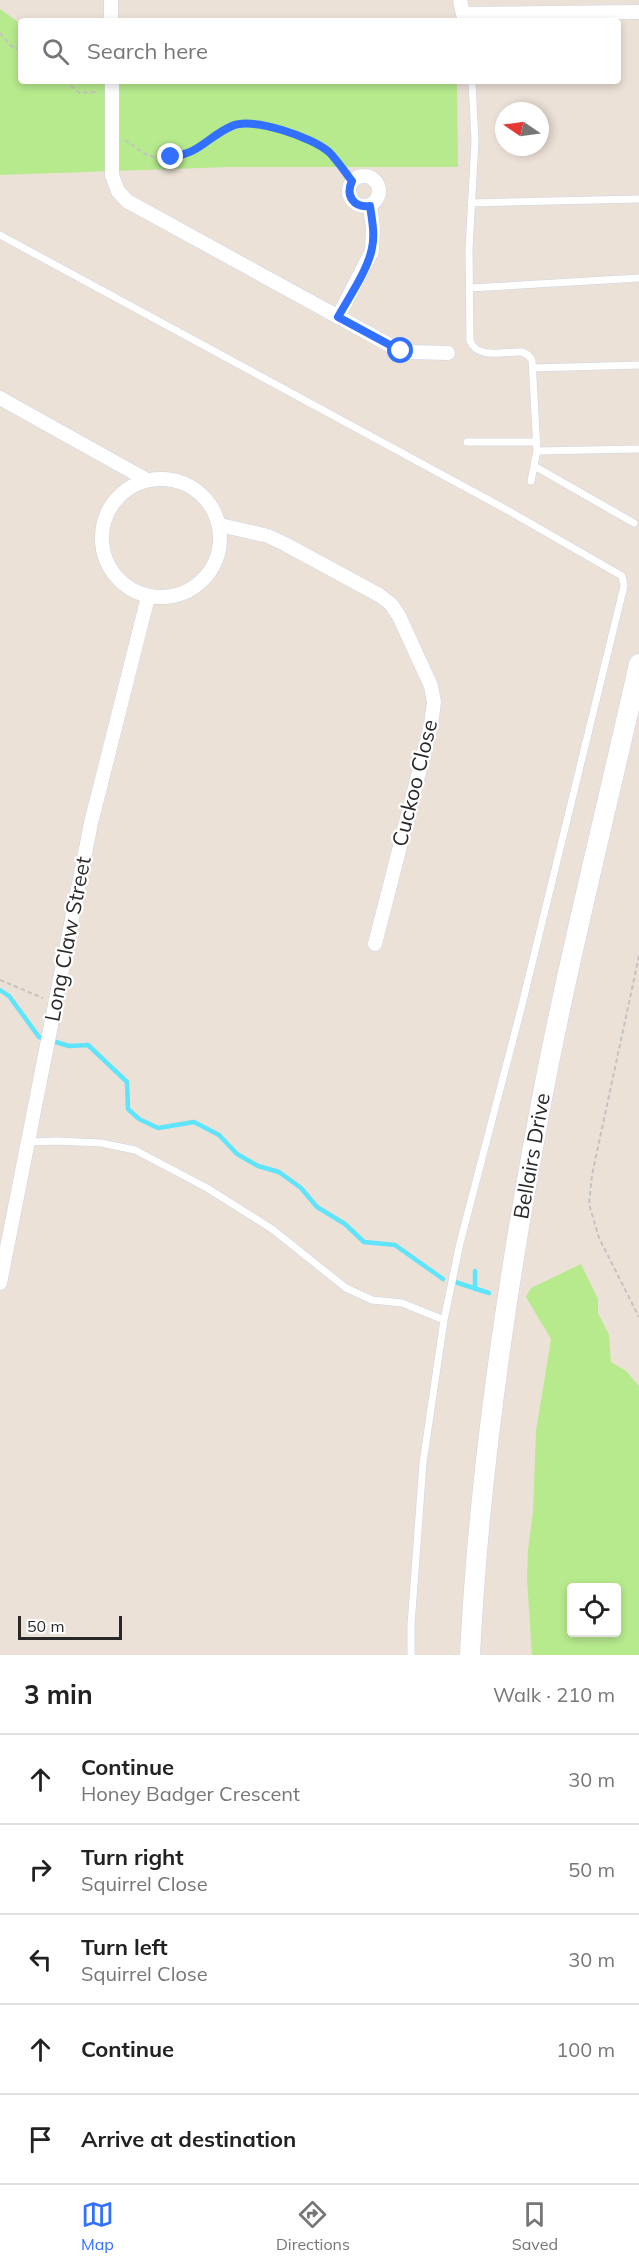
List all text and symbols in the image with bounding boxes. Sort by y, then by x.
search box [18,18,621,84]
icon: search [39,35,72,68]
text: Search here [87,37,208,65]
north arrow [495,102,549,156]
route end [157,143,183,169]
route start [387,337,413,363]
street label: Cuckoo Close [386,717,442,849]
street label: Long Claw Street [38,854,96,1023]
street label: Bellairs Drive [507,1091,555,1221]
map controls [567,1583,621,1637]
button: locate [567,1583,621,1637]
scale bar [18,1613,122,1640]
text: 50 m [27,1616,64,1636]
text: 3 min [24,1678,93,1711]
text: Walk · 210 m [493,1682,615,1707]
text: Continue [81,1753,174,1781]
icon: ahead [24,1763,57,1796]
text: 30 m [568,1767,615,1792]
text: Honey Badger Crescent [81,1781,300,1806]
text: Turn right [81,1843,184,1871]
icon: right [24,1853,57,1886]
text: 50 m [568,1857,615,1882]
text: Squirrel Close [81,1871,208,1896]
text: Turn left [81,1933,168,1961]
icon: left [24,1943,57,1976]
text: 30 m [568,1947,615,1972]
text: Squirrel Close [81,1961,208,1986]
icon: ahead [24,2033,57,2066]
text: Continue [81,2035,174,2063]
text: 100 m [556,2037,615,2062]
icon: arrive [24,2123,57,2156]
text: Arrive at destination [81,2125,296,2153]
tab: Map [81,2198,114,2254]
tab: Directions [276,2198,350,2254]
tab: Saved [512,2198,558,2254]

